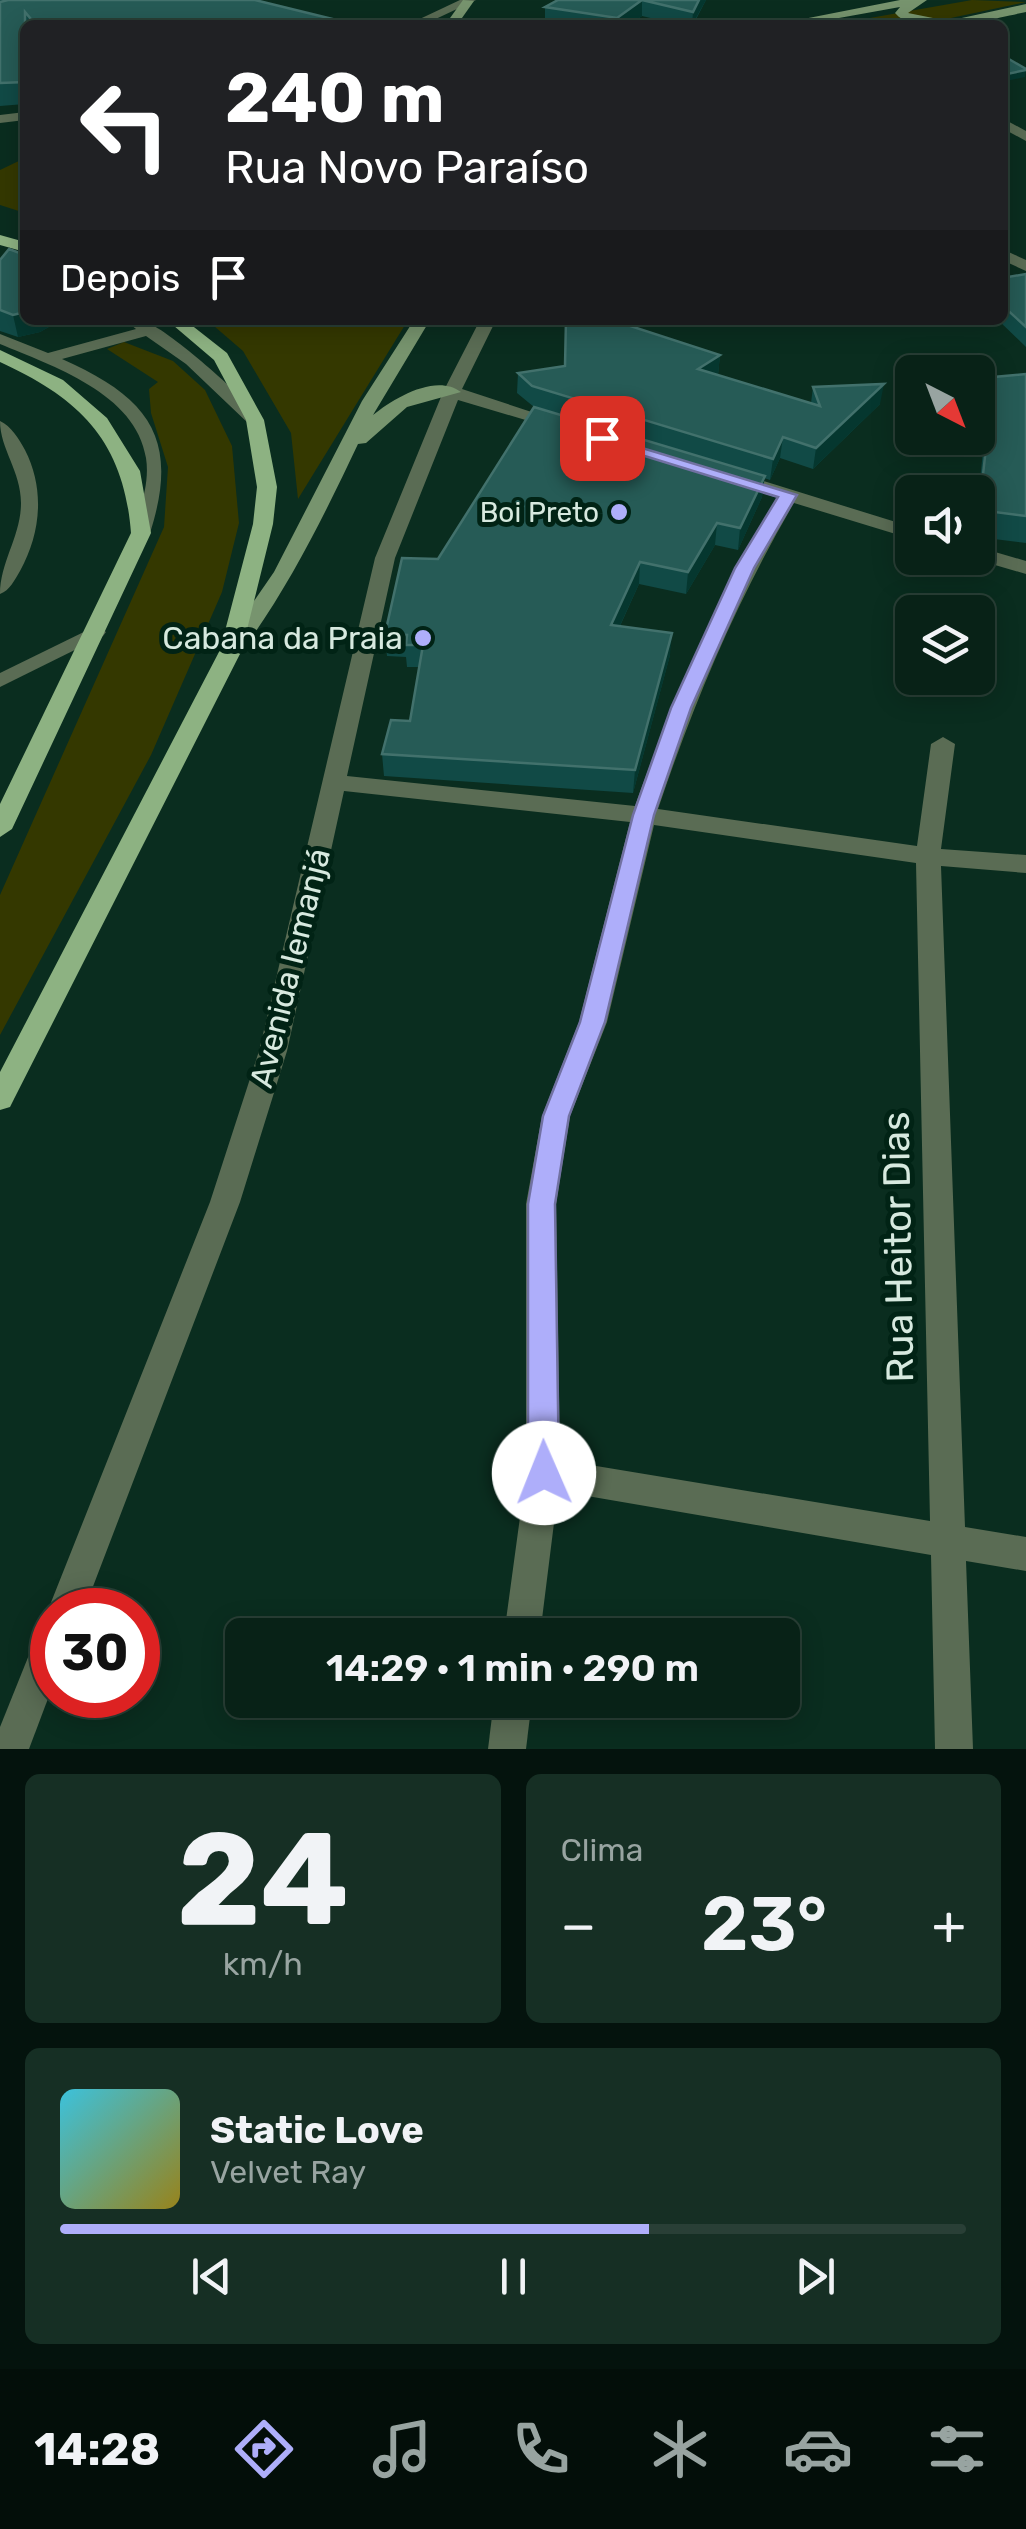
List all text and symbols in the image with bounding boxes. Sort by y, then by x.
text: 240 m [225,57,445,140]
icon: left [60,60,190,190]
text: Rua Novo Paraíso [225,141,589,194]
icon: arrive [201,250,256,305]
text: Depois [60,255,181,301]
north arrow [895,355,995,455]
map controls [895,355,995,695]
pin [560,396,645,481]
icon: arrive [575,411,630,466]
button: sound [895,475,995,575]
place label: Boi Preto [480,496,599,529]
marker: Boi Preto [608,501,630,523]
button: layers [895,595,995,695]
place label: Cabana da Praia [162,619,403,657]
marker: Cabana da Praia [412,627,434,649]
street label: Avenida Iemanjá [242,844,338,1092]
street label: Rua Heitor Dias [873,1111,923,1383]
position arrow [492,1421,596,1525]
speed limit sign: 30 [30,1588,160,1718]
text: 14:29 · 1 min · 290 m [326,1645,699,1691]
text: 24 [176,1802,349,1957]
text: Clima [561,1831,643,1869]
text: 23° [701,1880,827,1969]
text: − [561,1893,596,1958]
text: + [932,1893,966,1958]
text: km/h [223,1945,303,1983]
text: Static Love [210,2107,424,2153]
text: Velvet Ray [210,2153,366,2191]
icon: previous [184,2249,239,2304]
icon: pause [486,2249,541,2304]
icon: next [788,2249,843,2304]
icon: directions [229,2414,299,2484]
icon: music [367,2414,437,2484]
icon: phone [506,2414,576,2484]
icon: climate [645,2414,715,2484]
icon: car [783,2414,853,2484]
icon: filters [922,2414,992,2484]
text: 14:28 [34,2423,160,2476]

